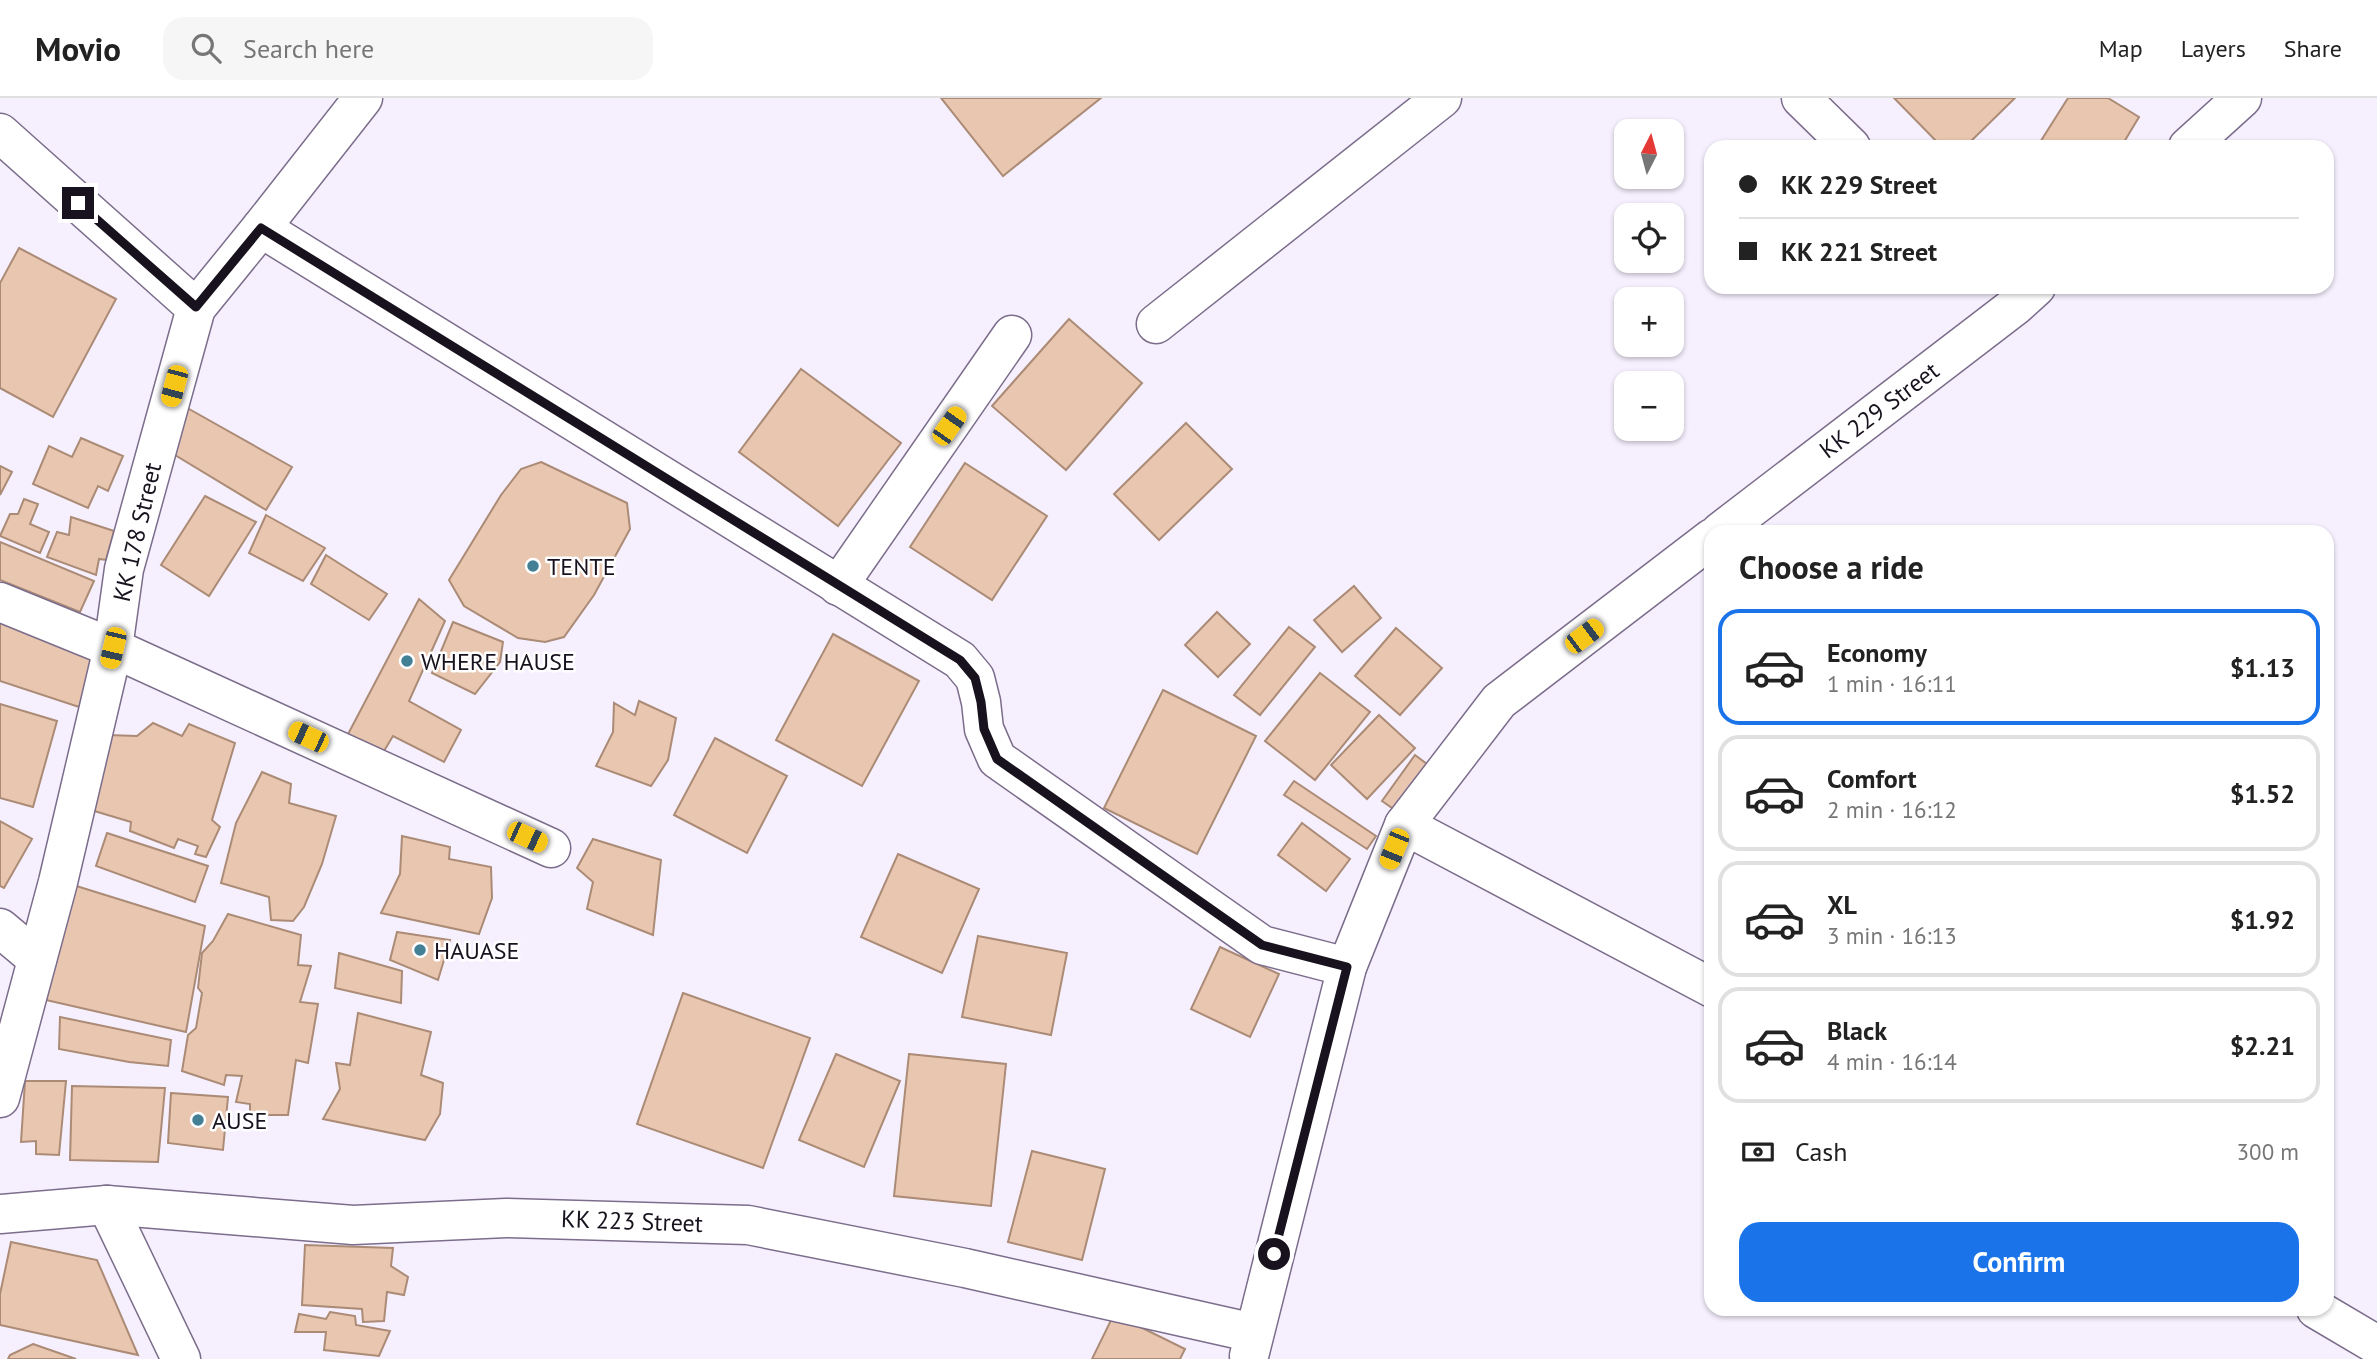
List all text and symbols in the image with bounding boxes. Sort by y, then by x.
search box [163,17,653,80]
text: Movio [35,27,121,70]
icon: search [187,29,225,67]
text: Search here [243,32,374,65]
text: Map [2099,33,2143,64]
text: Layers [2181,33,2246,64]
text: Share [2284,33,2342,64]
north arrow [1614,119,1684,189]
map controls [1614,119,1684,441]
text: KK 229 Street [1781,168,1937,201]
route end [62,187,94,219]
button: locate [1614,203,1684,273]
text: KK 221 Street [1781,235,1937,268]
button: + [1614,287,1684,357]
street label: KK 229 Street [1813,355,1945,465]
car [159,363,190,409]
button: − [1614,371,1684,441]
car [929,403,970,449]
street label: KK 178 Street [106,459,168,605]
text: Choose a ride [1739,546,1924,588]
place label: TENTE [547,551,616,582]
marker: TENTE [525,558,541,574]
car [1561,615,1608,657]
car [99,625,128,671]
icon: car [1743,636,1806,699]
text: Economy [1827,636,1927,669]
place label: WHERE HAUSE [421,646,575,677]
text: $1.13 [2230,651,2295,684]
marker: WHERE HAUSE [399,653,415,669]
text: 1 min · 16:11 [1827,669,1957,698]
car [285,719,332,755]
icon: car [1743,762,1806,825]
text: Comfort [1827,762,1917,795]
text: $1.52 [2230,777,2295,810]
text: 2 min · 16:12 [1827,795,1957,824]
car [504,819,551,855]
car [1377,826,1412,872]
icon: car [1743,888,1806,951]
text: XL [1827,888,1857,921]
text: $1.92 [2230,903,2295,936]
text: 3 min · 16:13 [1827,921,1957,950]
place label: HAUASE [434,935,519,966]
marker: HAUASE [412,942,428,958]
icon: car [1743,1014,1806,1077]
text: Black [1827,1014,1887,1047]
text: $2.21 [2230,1029,2295,1062]
text: 4 min · 16:14 [1827,1047,1957,1076]
place label: AUSE [212,1105,267,1136]
marker: AUSE [190,1112,206,1128]
icon: cash [1739,1133,1777,1171]
text: Cash [1795,1135,1847,1168]
text: 300 m [2237,1137,2299,1166]
street label: KK 223 Street [561,1203,703,1239]
button: Confirm [1739,1222,2299,1302]
route start [1258,1238,1290,1270]

